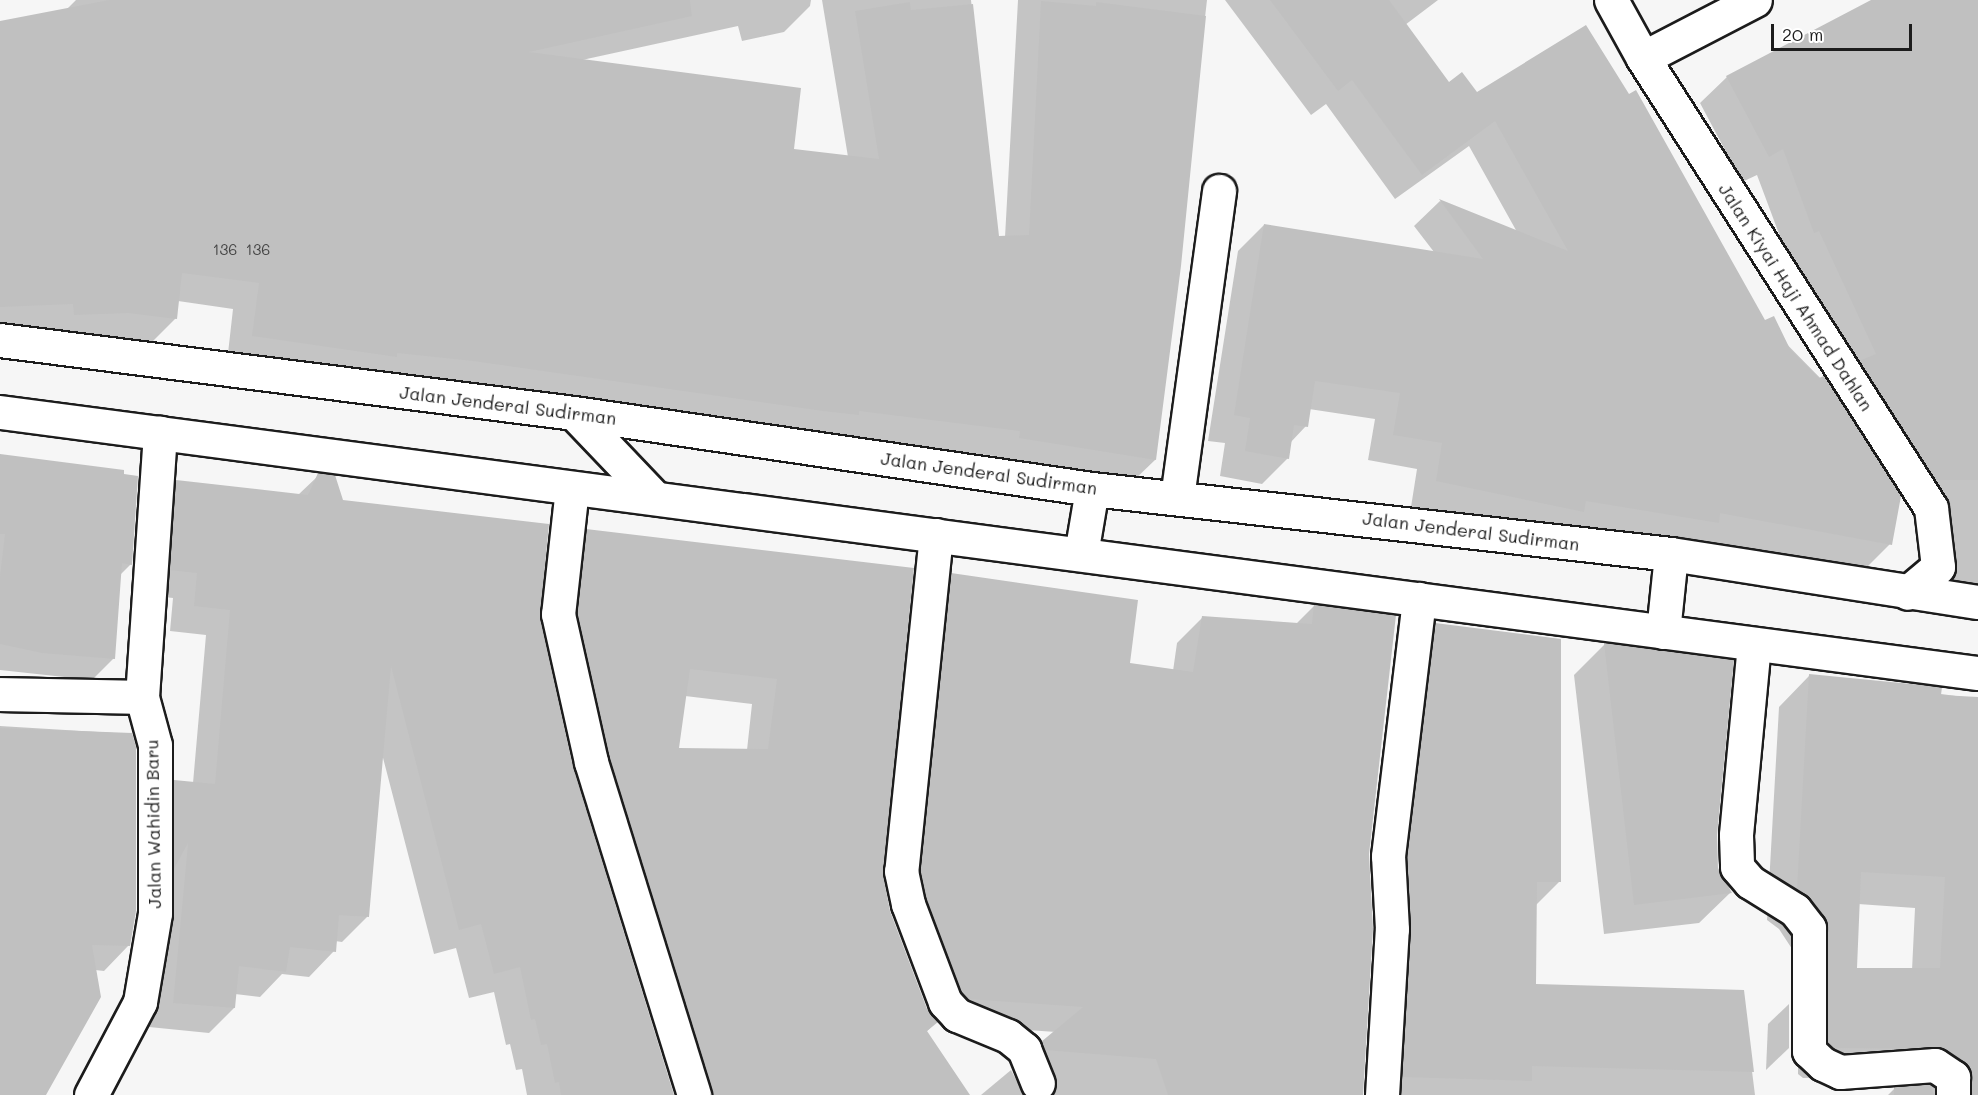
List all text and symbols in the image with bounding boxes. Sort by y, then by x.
scale bar [1774,12,1915,50]
text: 20 m [1782,22,1823,46]
street label: Jalan Kiyai Haji Ahmad Dahlan [1714,179,1878,415]
house number: 136 [213,241,237,259]
house number: 136 [246,241,270,259]
street label: Jalan Jenderal Sudirman [398,381,618,429]
street label: Jalan Jenderal Sudirman [880,447,1098,499]
street label: Jalan Jenderal Sudirman [1361,507,1581,555]
street label: Jalan Wahidin Baru [141,739,165,909]

